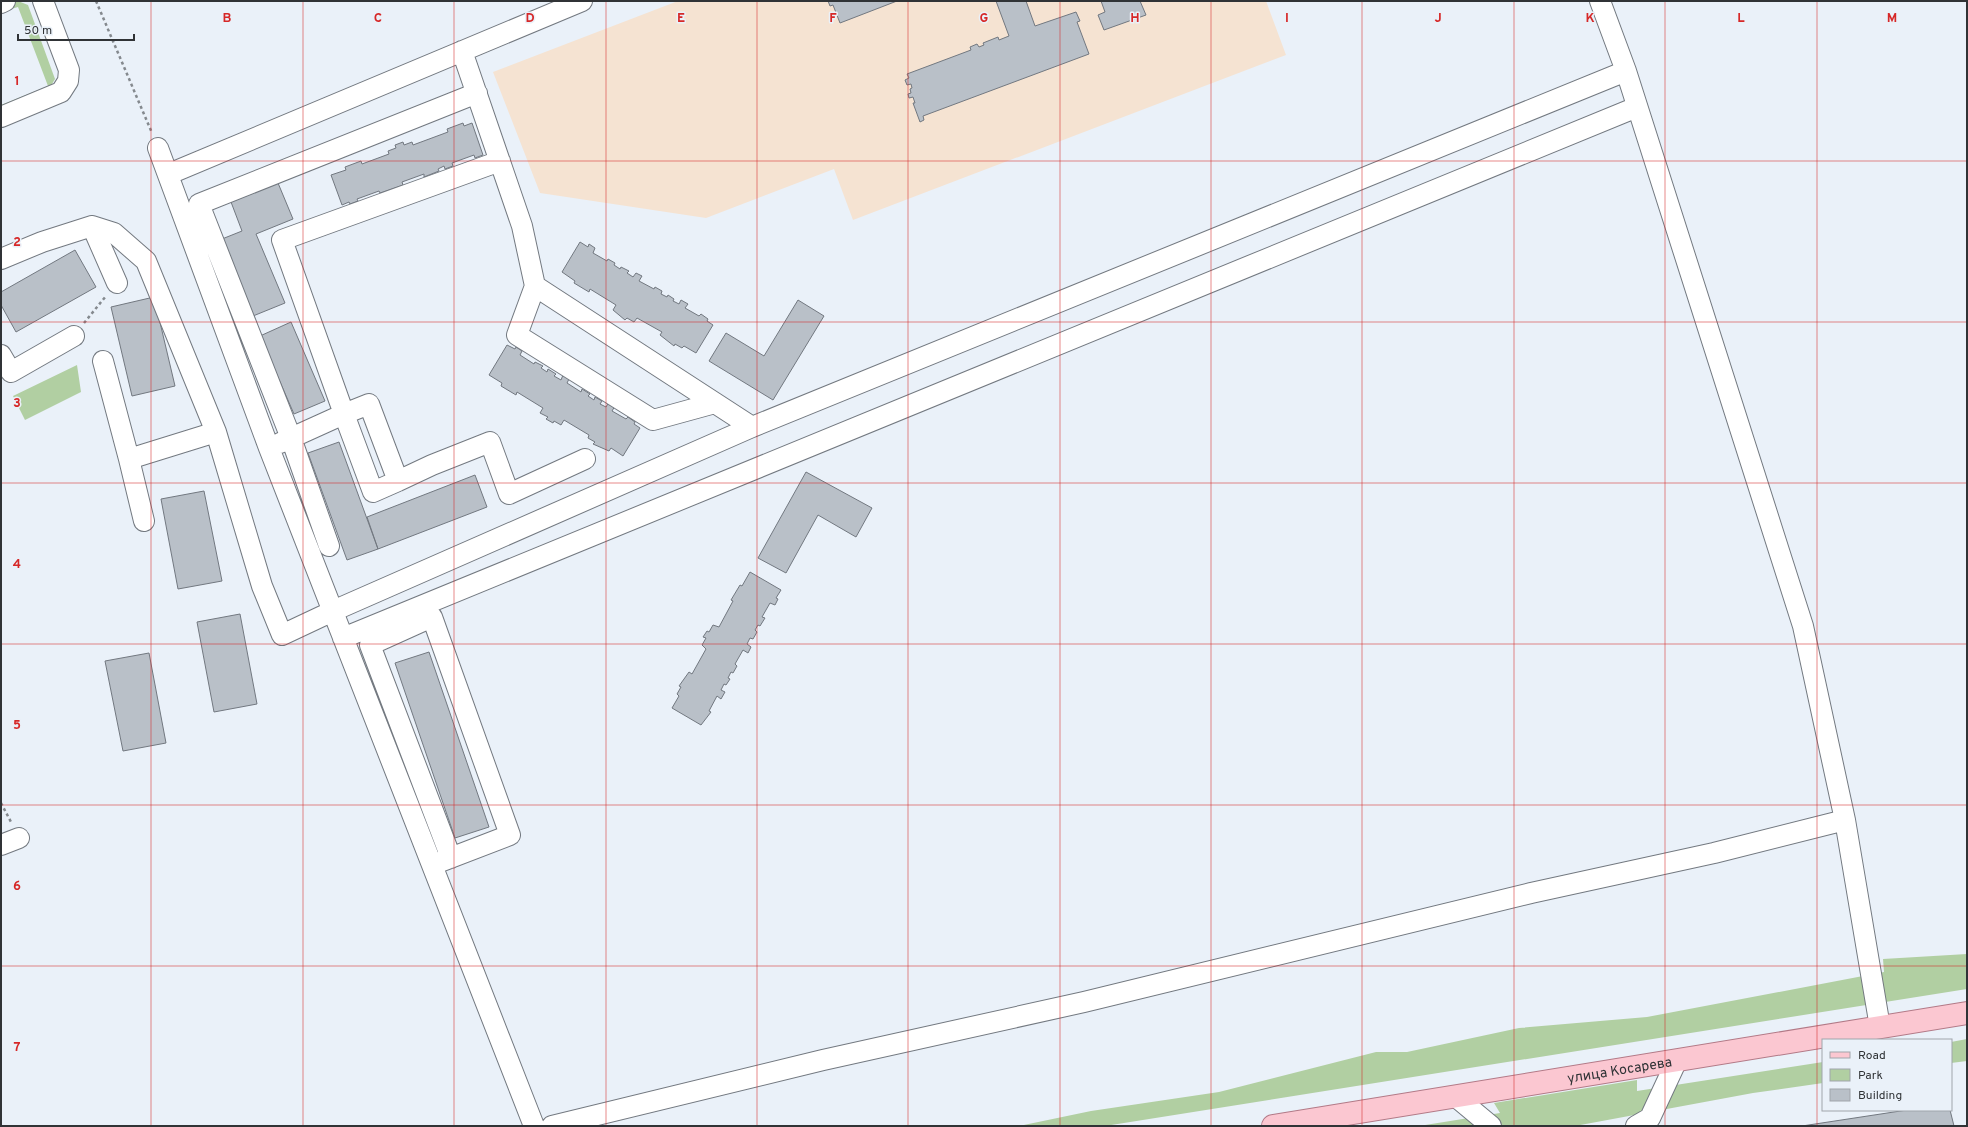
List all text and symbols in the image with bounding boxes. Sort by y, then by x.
text: B [223,11,232,27]
text: C [374,11,382,27]
text: D [525,11,535,27]
text: E [677,11,685,27]
text: F [829,11,837,27]
text: G [980,11,989,27]
text: H [1130,11,1140,27]
text: I [1285,11,1289,27]
text: J [1434,11,1442,27]
text: K [1585,11,1595,27]
text: L [1737,11,1745,27]
text: M [1887,11,1897,27]
scale bar [18,16,134,42]
text: 50 m [24,23,52,39]
text: 1 [14,74,20,90]
text: 2 [13,235,21,251]
text: 3 [13,396,21,412]
text: 4 [13,557,21,573]
text: 5 [13,718,21,734]
text: 6 [13,879,21,895]
legend [1822,1039,1952,1111]
text: 7 [14,1040,21,1056]
text: Road [1858,1048,1886,1064]
street label: улица Косарева [1566,1054,1673,1088]
text: Park [1858,1068,1883,1084]
text: Building [1858,1088,1902,1104]

